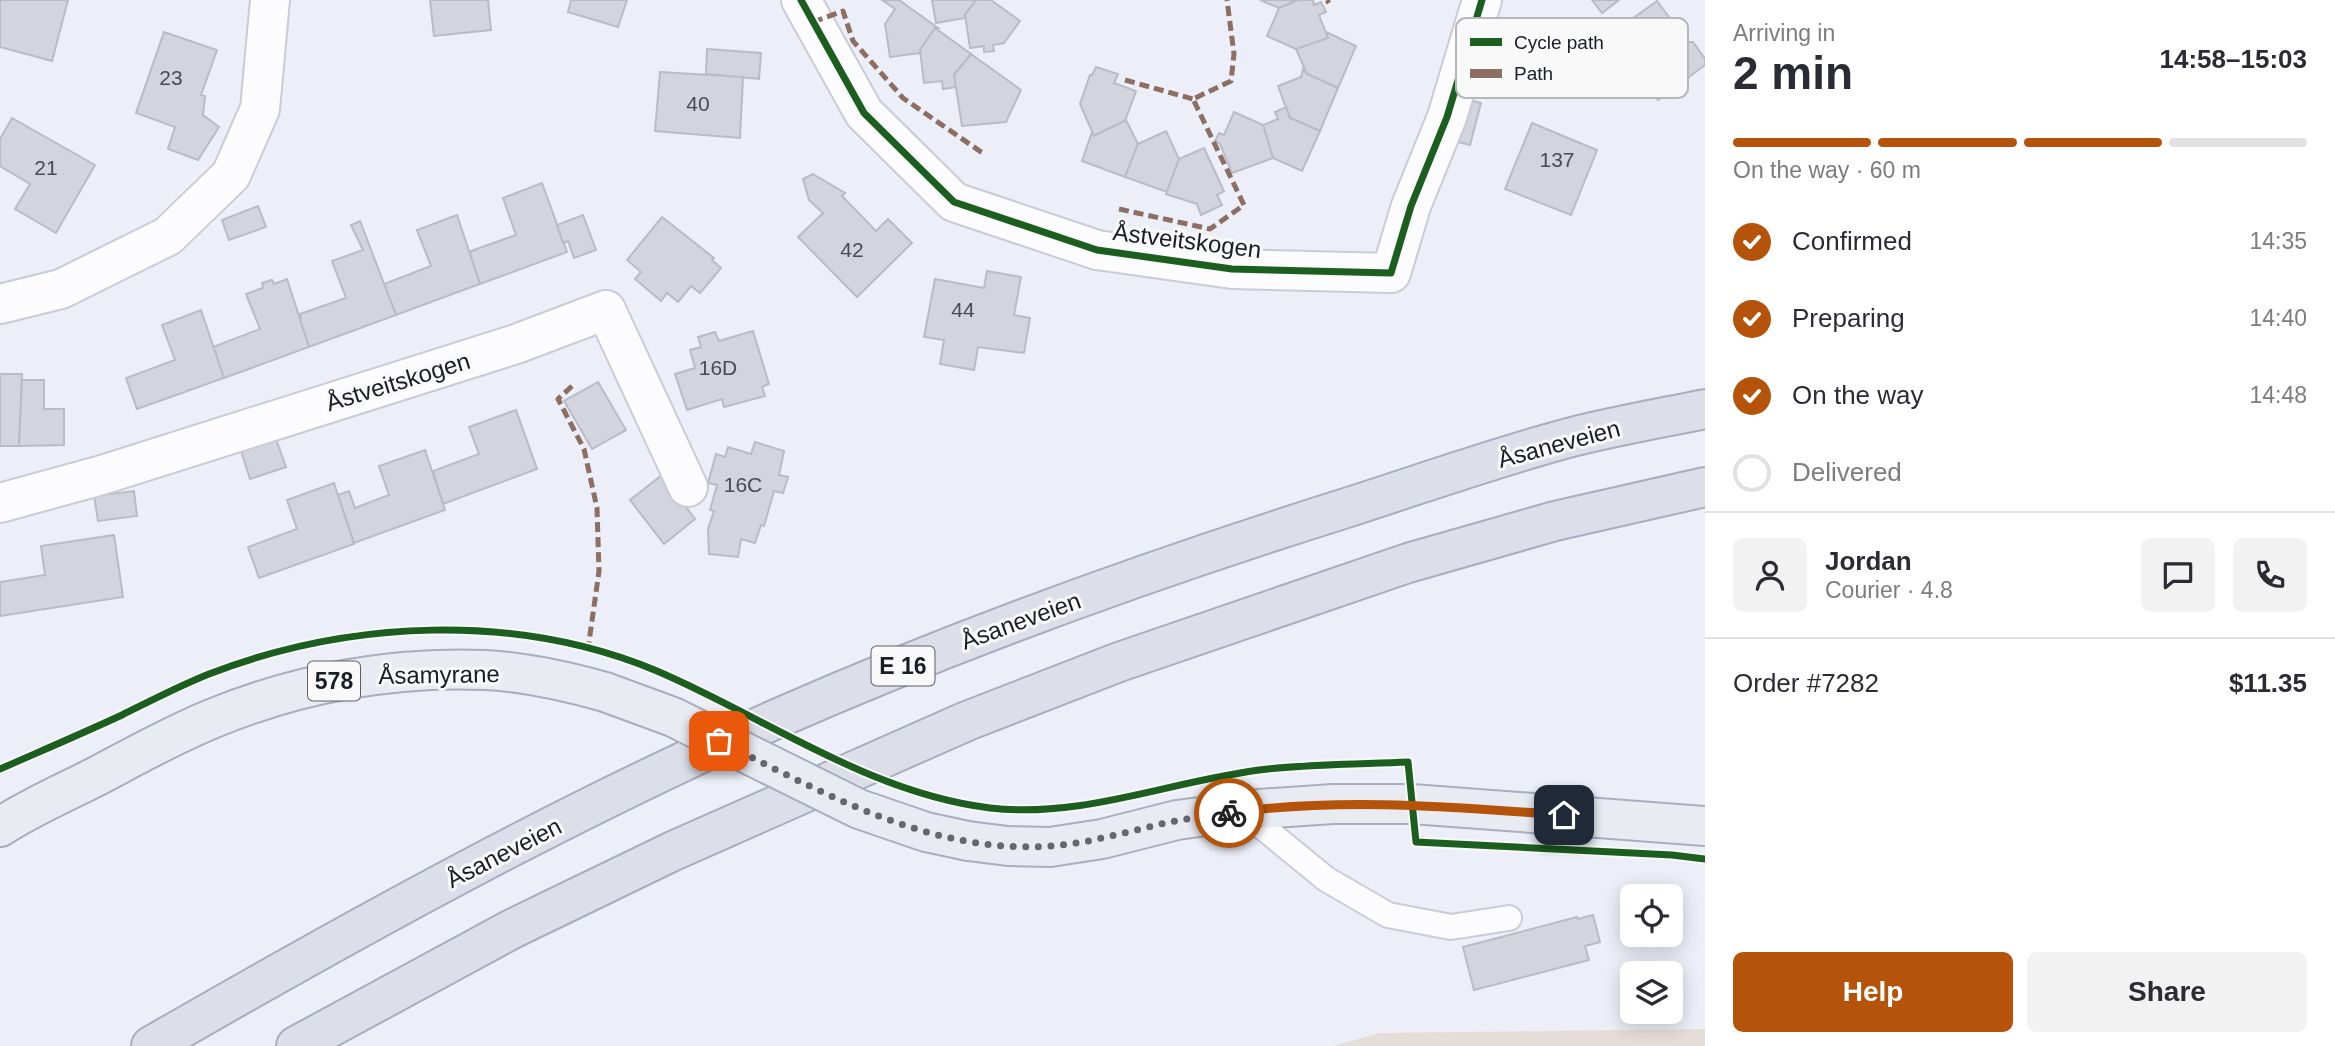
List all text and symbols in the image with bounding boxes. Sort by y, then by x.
legend [1456,18,1688,98]
text: Arriving in [1733,20,1835,46]
text: Cycle path [1514,32,1604,53]
text: 14:58–15:03 [2160,44,2307,74]
text: 2 min [1733,47,1853,99]
text: Path [1514,63,1553,84]
house number: 23 [159,66,183,89]
house number: 40 [686,92,710,115]
house number: 137 [1539,148,1575,171]
house number: 21 [34,156,58,179]
text: On the way · 60 m [1733,157,1921,183]
street label: Åstveitskogen [1111,218,1263,263]
icon: check [1733,223,1771,261]
text: Confirmed [1792,226,1912,256]
text: 14:35 [2249,228,2307,254]
house number: 42 [840,238,864,261]
house number: 44 [951,298,975,321]
icon: check [1733,300,1771,338]
text: Preparing [1792,303,1905,333]
text: 14:40 [2249,305,2307,331]
street label: Åstveitskogen [322,347,473,416]
house number: 16D [699,356,737,379]
icon: check [1733,377,1771,415]
text: On the way [1792,380,1924,410]
text: 14:48 [2249,382,2307,408]
street label: Åsaneveien [1495,414,1623,473]
text: Delivered [1792,457,1902,487]
house number: 16C [724,473,762,496]
button: person [1733,538,1807,612]
button: chat [2141,538,2215,612]
button: phone [2233,538,2307,612]
text: Jordan [1825,546,1912,576]
text: Courier · 4.8 [1825,577,1953,603]
street label: Åsaneveien [957,586,1084,655]
road number: E 16 [872,646,934,686]
street label: Åsamyrane [378,660,500,689]
road number: 578 [308,662,360,701]
text: Order #7282 [1733,668,1879,698]
text: $11.35 [2229,668,2307,698]
pin [689,711,749,771]
icon: bag [700,722,738,760]
courier [1194,778,1264,848]
pin [1534,785,1594,845]
icon: bike [1210,794,1248,832]
icon: home [1545,796,1583,834]
street label: Åsaneveien [442,812,566,893]
map controls [1620,884,1683,1024]
button: locate [1620,884,1683,947]
button: Help [1733,952,2013,1032]
button: Share [2027,952,2307,1032]
button: layers [1620,961,1683,1024]

